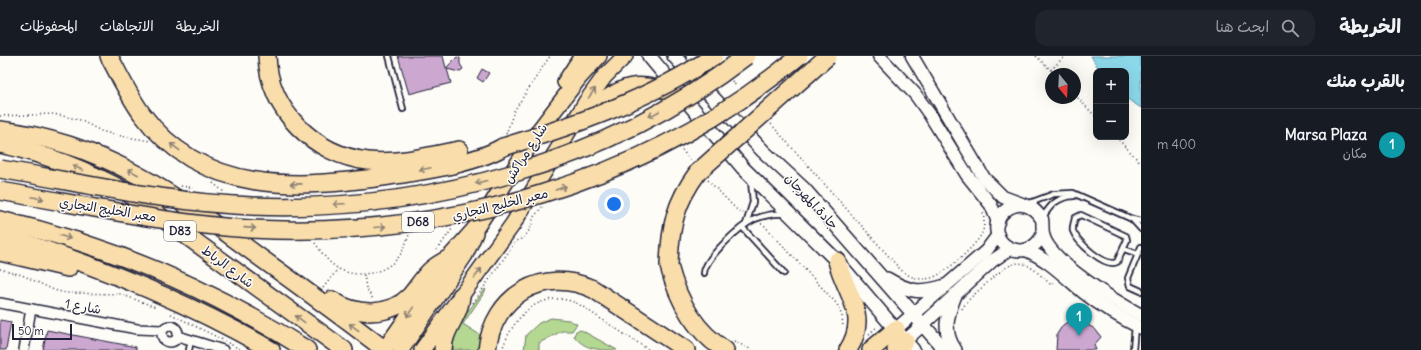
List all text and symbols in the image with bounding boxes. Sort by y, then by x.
search box [1035,10,1315,46]
text: الخريطة [1339,14,1401,38]
text: المحفوظات [20,17,78,35]
text: الاتجاهات [100,17,154,35]
text: الخريطة [176,17,219,35]
text: ابحث هنا [1215,17,1269,36]
icon: search [1279,17,1301,39]
north arrow [1045,68,1081,104]
map controls [1093,68,1129,140]
button: + [1093,68,1129,104]
text: بالقرب منك [1326,70,1405,92]
one-way arrow [588,87,596,98]
button: − [1093,104,1129,140]
one-way arrow [648,111,660,119]
street label: شارع مراكش [500,120,552,187]
text: Marsa Plaza [1285,125,1367,144]
text: 400 m [1157,136,1196,153]
text: 1 [1389,136,1395,153]
one-way arrow [169,143,180,151]
text: مكان [1343,145,1367,162]
one-way arrow [72,163,84,171]
one-way arrow [419,166,432,174]
one-way arrow [127,167,139,175]
street label: جادة المهرجان [781,170,842,233]
one-way arrow [475,179,488,187]
one-way arrow [290,180,303,188]
one-way arrow [555,183,567,191]
street label: معبر الخليج التجاري [450,184,550,226]
street label: معبر الخليج التجاري [58,193,158,227]
one-way arrow [32,194,45,202]
your location [604,194,624,214]
one-way arrow [333,201,346,208]
road number: D68 [402,212,434,232]
road number: D83 [164,221,196,241]
one-way arrow [373,223,386,230]
one-way arrow [243,225,256,232]
one-way arrow [58,234,71,241]
street label: شارع الرباط [198,241,257,292]
one-way arrow [474,268,482,279]
street label: شارع 1 [63,295,102,319]
pin: 1 [1066,303,1092,336]
one-way arrow [406,306,414,317]
one-way arrow [295,315,306,323]
scale bar [12,322,72,341]
one-way arrow [349,322,360,331]
text: 50 m [18,324,44,338]

